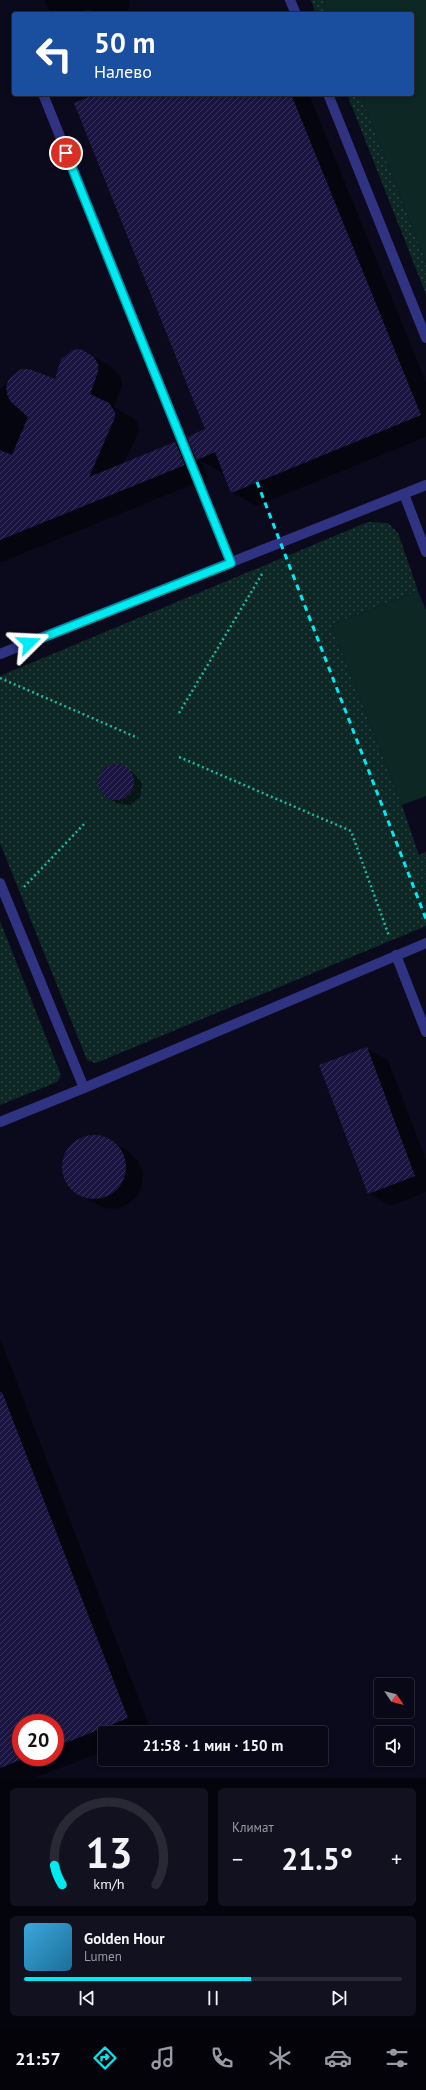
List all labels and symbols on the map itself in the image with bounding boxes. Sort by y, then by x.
pin [49,136,83,170]
position arrow [8,622,50,664]
north arrow [374,1678,414,1718]
speed limit sign: 20 [12,1714,64,1766]

